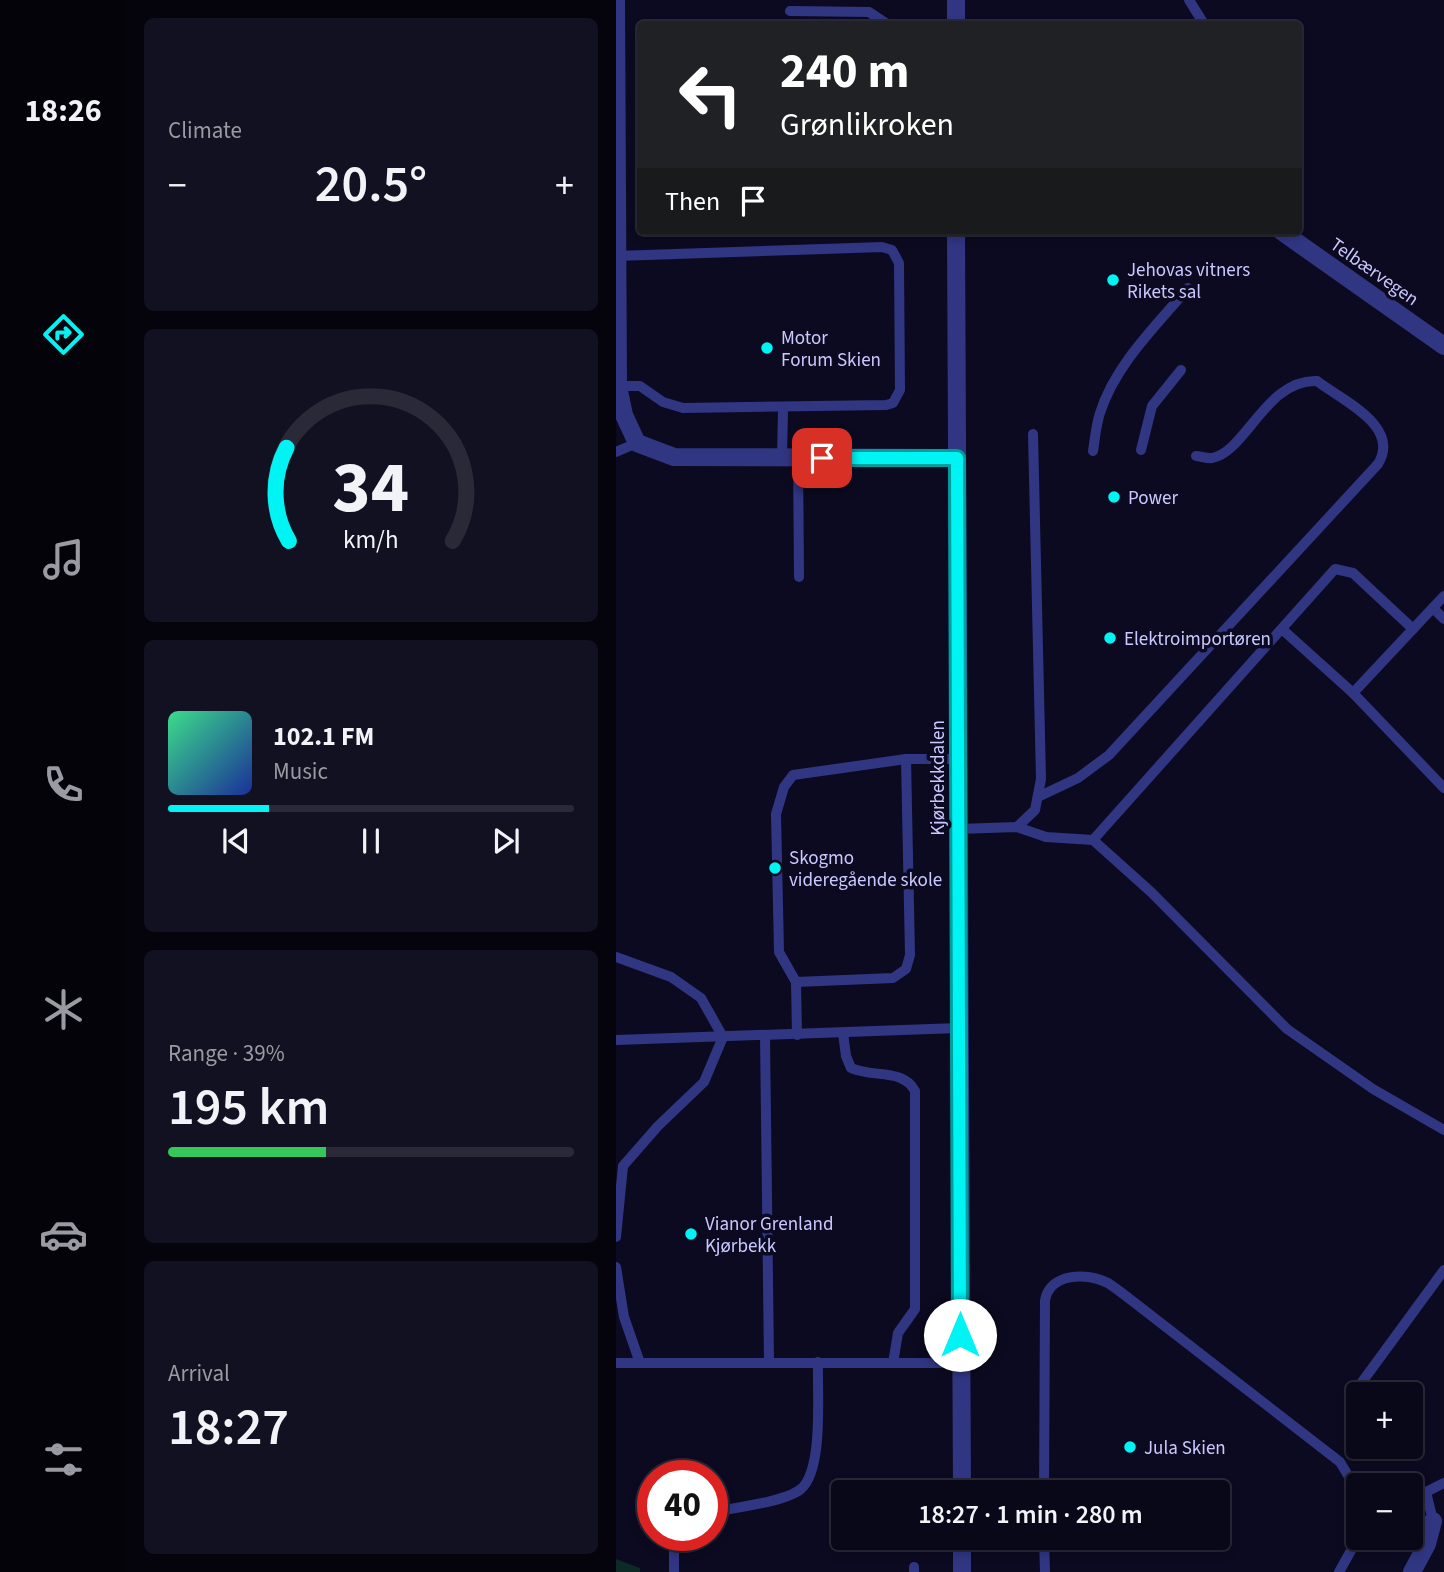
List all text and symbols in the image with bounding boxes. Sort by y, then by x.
text: 240 m [780,37,909,107]
icon: left [665,49,756,140]
text: 18:26 [24,88,102,134]
text: Grønlikroken [780,102,954,148]
text: Climate [168,114,242,147]
text: 20.5° [315,148,427,222]
text: − [168,159,187,213]
text: + [555,159,574,213]
icon: arrive [734,182,772,220]
text: Then [665,183,720,220]
street label: Telbærvegen [1324,232,1424,313]
place label: Jehovas vitners Rikets sal [1127,257,1250,306]
marker: Jehovas vitners Rikets sal [1105,272,1121,288]
icon: directions [39,310,88,359]
place label: Motor Forum Skien [781,325,881,374]
marker: Motor Forum Skien [759,340,775,356]
pin [792,428,852,488]
text: 34 [333,437,409,541]
icon: arrive [803,439,841,477]
place label: Power [1128,485,1179,512]
marker: Power [1106,489,1122,505]
text: km/h [343,522,399,558]
icon: music [39,535,88,584]
place label: Elektroimportøren [1124,626,1271,653]
marker: Elektroimportøren [1102,630,1118,646]
text: 102.1 FM [273,718,374,755]
street label: Kjørbekkdalen [925,720,952,836]
text: Music [273,755,328,788]
icon: phone [39,760,88,809]
icon: previous [217,822,255,860]
icon: pause [352,822,390,860]
icon: next [487,822,525,860]
place label: Skogmo videregående skole [789,845,942,894]
marker: Skogmo videregående skole [767,860,783,876]
icon: climate [39,985,88,1034]
text: Range · 39% [168,1037,285,1070]
text: 195 km [168,1071,329,1145]
icon: car [39,1210,88,1259]
place label: Vianor Grenland Kjørbekk [705,1211,833,1260]
marker: Vianor Grenland Kjørbekk [683,1226,699,1242]
position arrow [923,1298,997,1372]
text: Arrival [168,1357,230,1390]
map controls [1346,1382,1423,1550]
button: + [1346,1382,1423,1459]
text: 18:27 [168,1391,289,1465]
icon: filters [39,1435,88,1484]
place label: Jula Skien [1144,1435,1226,1462]
marker: Jula Skien [1122,1439,1138,1455]
speed limit sign: 40 [637,1460,728,1551]
button: − [1346,1473,1423,1550]
text: 18:27 · 1 min · 280 m [918,1496,1143,1533]

